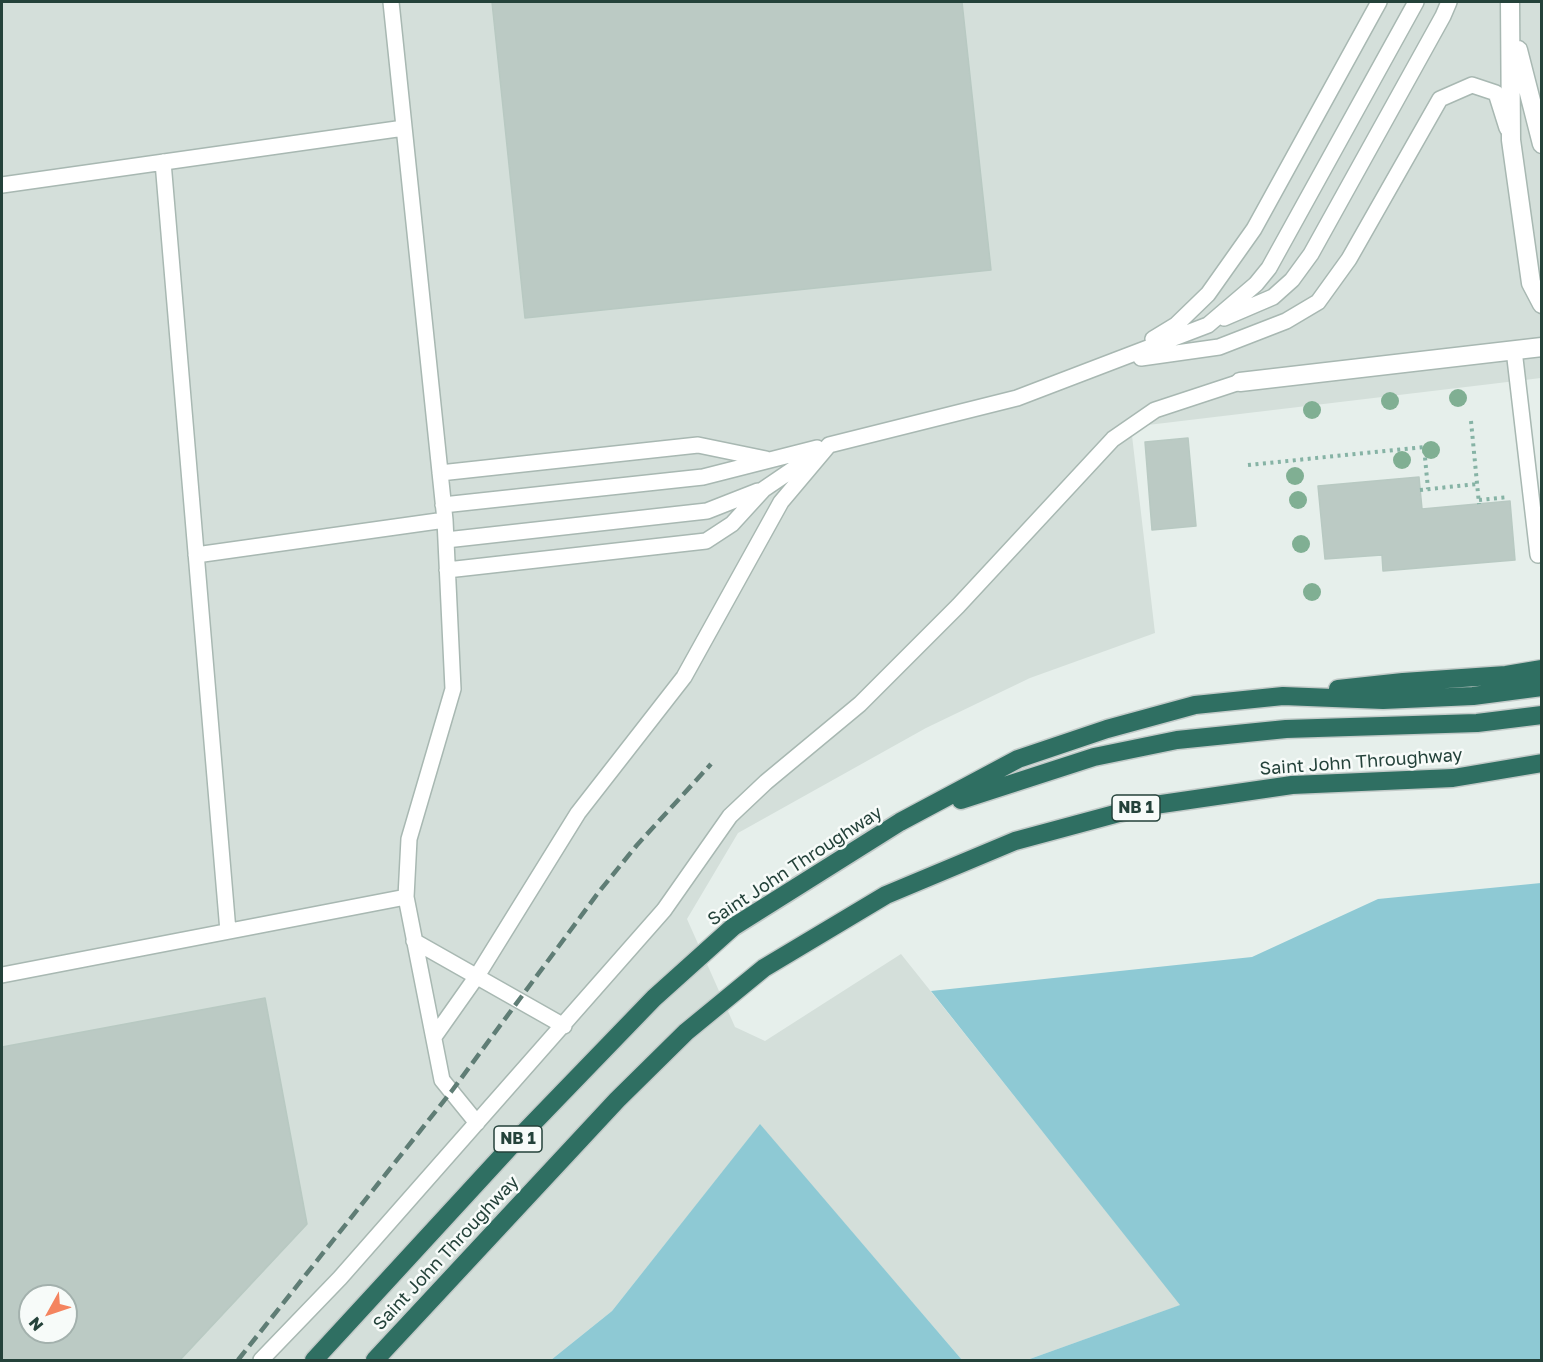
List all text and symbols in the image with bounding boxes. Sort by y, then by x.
street label: Saint John Throughway [1259,744,1463,780]
road number: NB 1 [1112,795,1160,821]
street label: Saint John Throughway [704,802,886,930]
road number: NB 1 [494,1126,542,1152]
street label: Saint John Throughway [369,1171,523,1335]
north arrow [18,1284,78,1344]
text: N [24,1313,47,1335]

